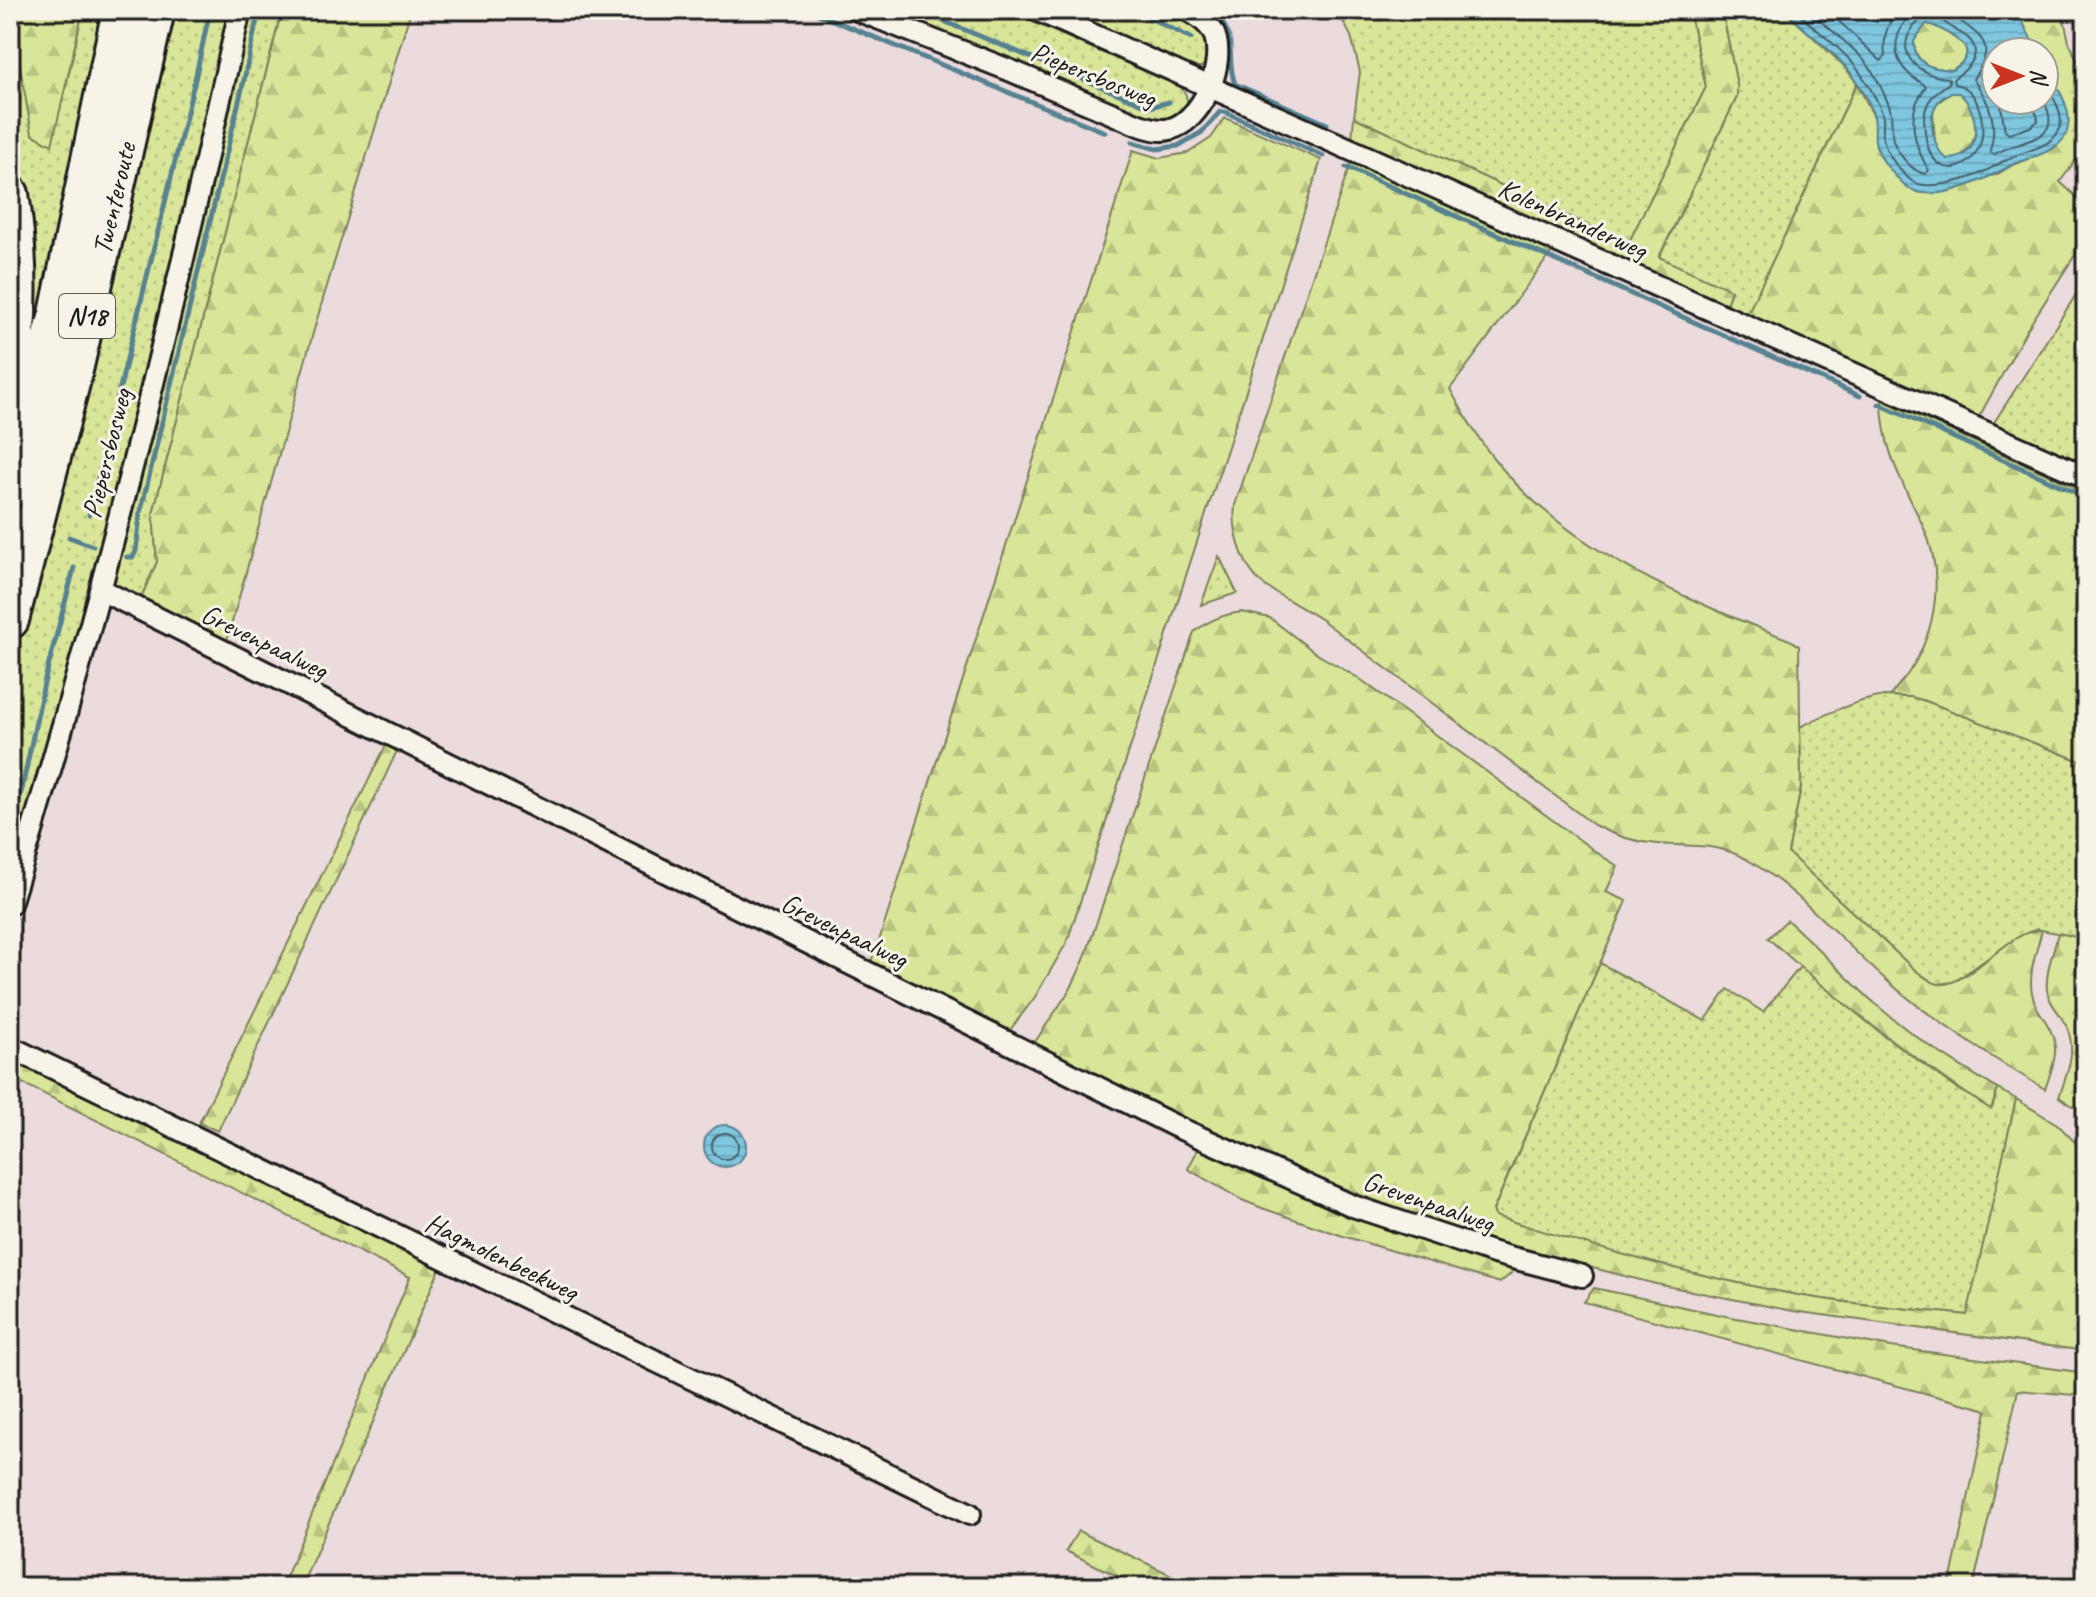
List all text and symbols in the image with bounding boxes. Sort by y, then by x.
street label: Piepersbosweg [1026,34,1163,116]
north arrow [1980,36,2060,116]
text: N [2025,69,2053,86]
street label: Twenteroute [84,138,144,258]
street label: Kolenbranderweg [1493,170,1654,268]
road number: N18 [59,294,115,338]
street label: Piepersbosweg [74,384,140,521]
street label: Grevenpaalweg [196,596,335,688]
street label: Grevenpaalweg [776,885,915,977]
street label: Grevenpaalweg [1359,1163,1500,1241]
street label: Hagmolenbeekweg [420,1204,586,1309]

